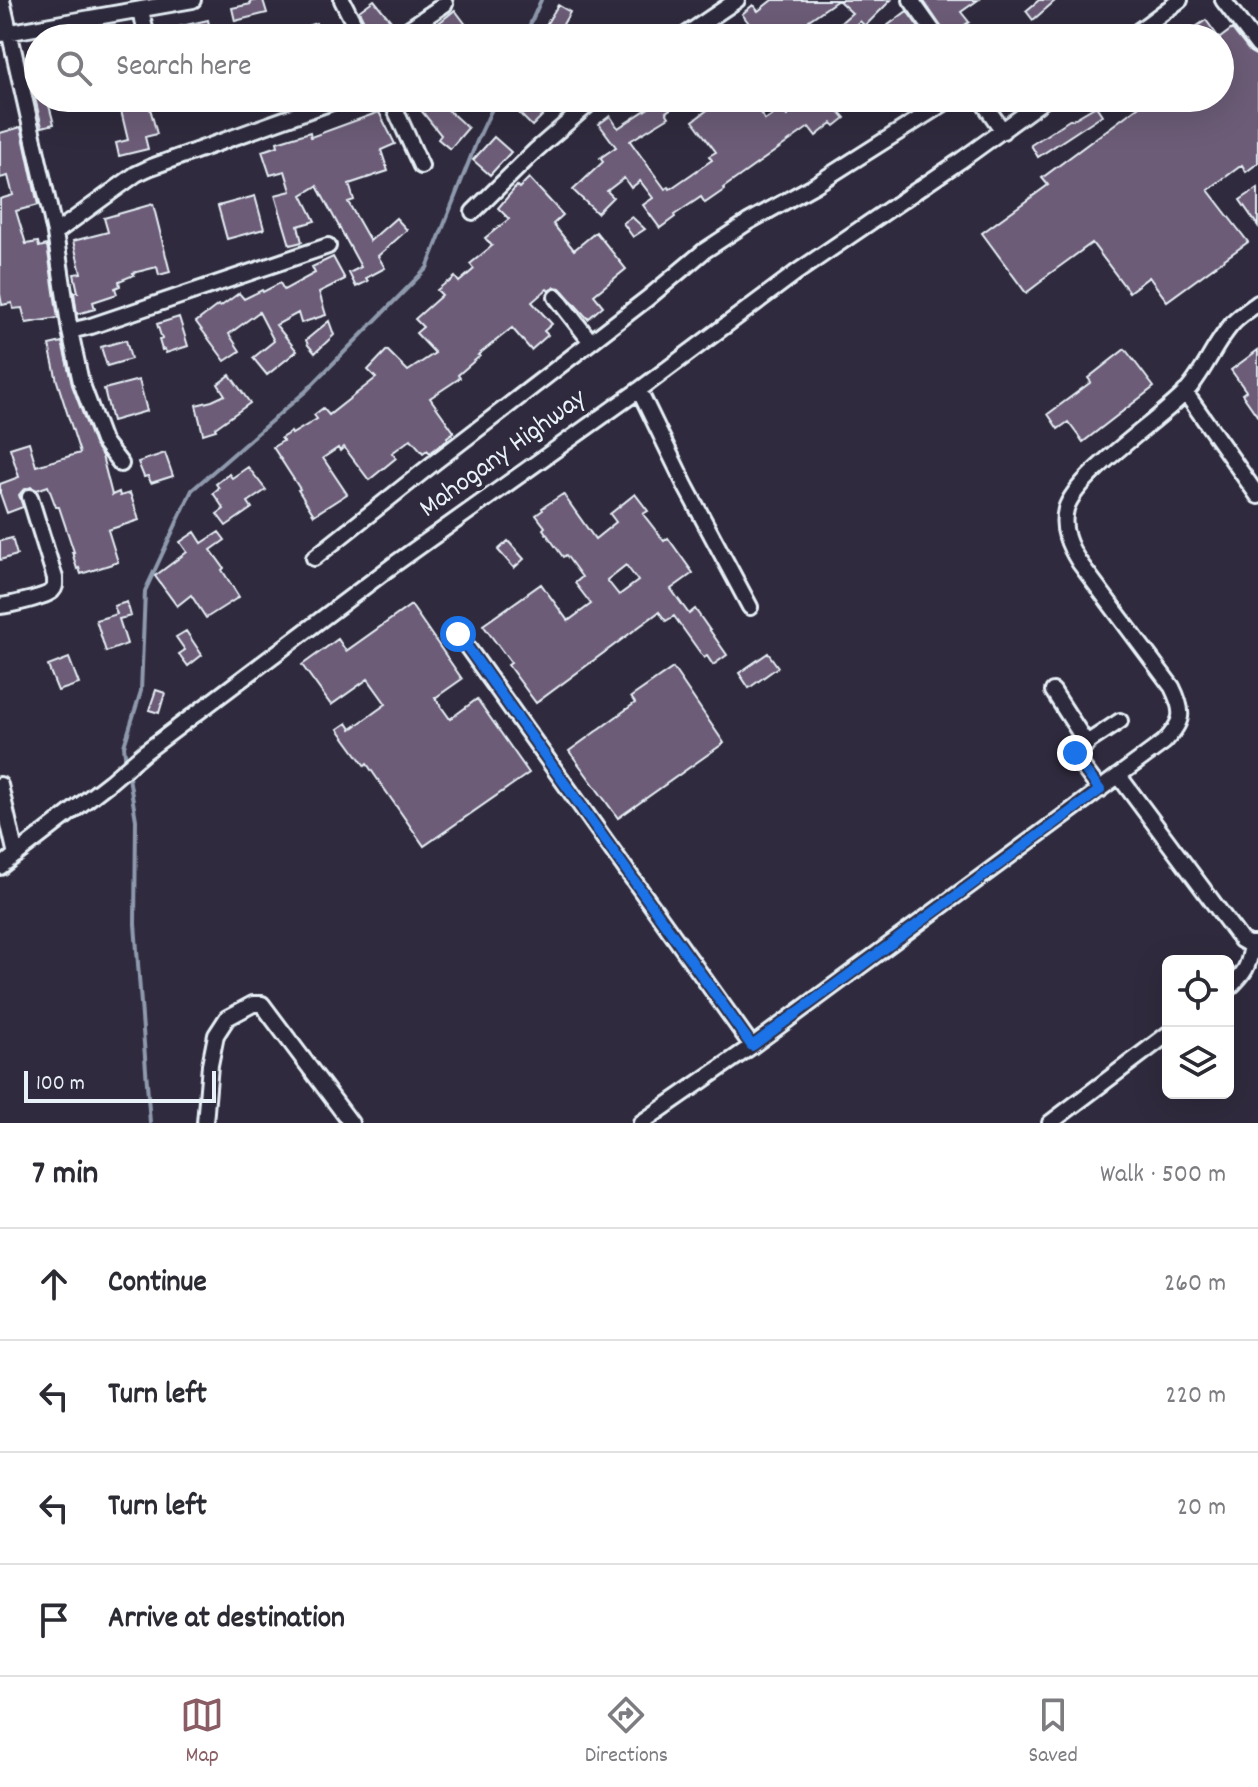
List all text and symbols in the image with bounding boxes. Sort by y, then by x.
search box [24,24,1234,112]
icon: search [52,46,96,90]
text: Search here [116,47,252,90]
street label: Mahogany Highway [412,380,596,529]
route start [440,616,476,652]
route end [1057,735,1093,771]
map controls [1162,955,1234,1099]
button: locate [1162,955,1234,1027]
button: layers [1162,1027,1234,1099]
scale bar [24,1067,216,1103]
text: 100 m [36,1069,85,1100]
text: 7 min [32,1151,98,1200]
text: Walk · 500 m [1100,1157,1226,1194]
icon: ahead [32,1262,76,1306]
text: Continue [108,1263,207,1306]
text: 260 m [1164,1266,1226,1303]
icon: left [32,1374,76,1418]
text: Turn left [108,1375,207,1418]
text: 220 m [1165,1378,1226,1415]
icon: left [32,1486,76,1530]
text: Turn left [108,1487,207,1530]
text: 20 m [1177,1490,1226,1527]
icon: arrive [32,1598,76,1642]
text: Arrive at destination [108,1599,345,1642]
tab: Map [180,1693,224,1772]
tab: Directions [585,1693,668,1772]
tab: Saved [1029,1693,1078,1772]

